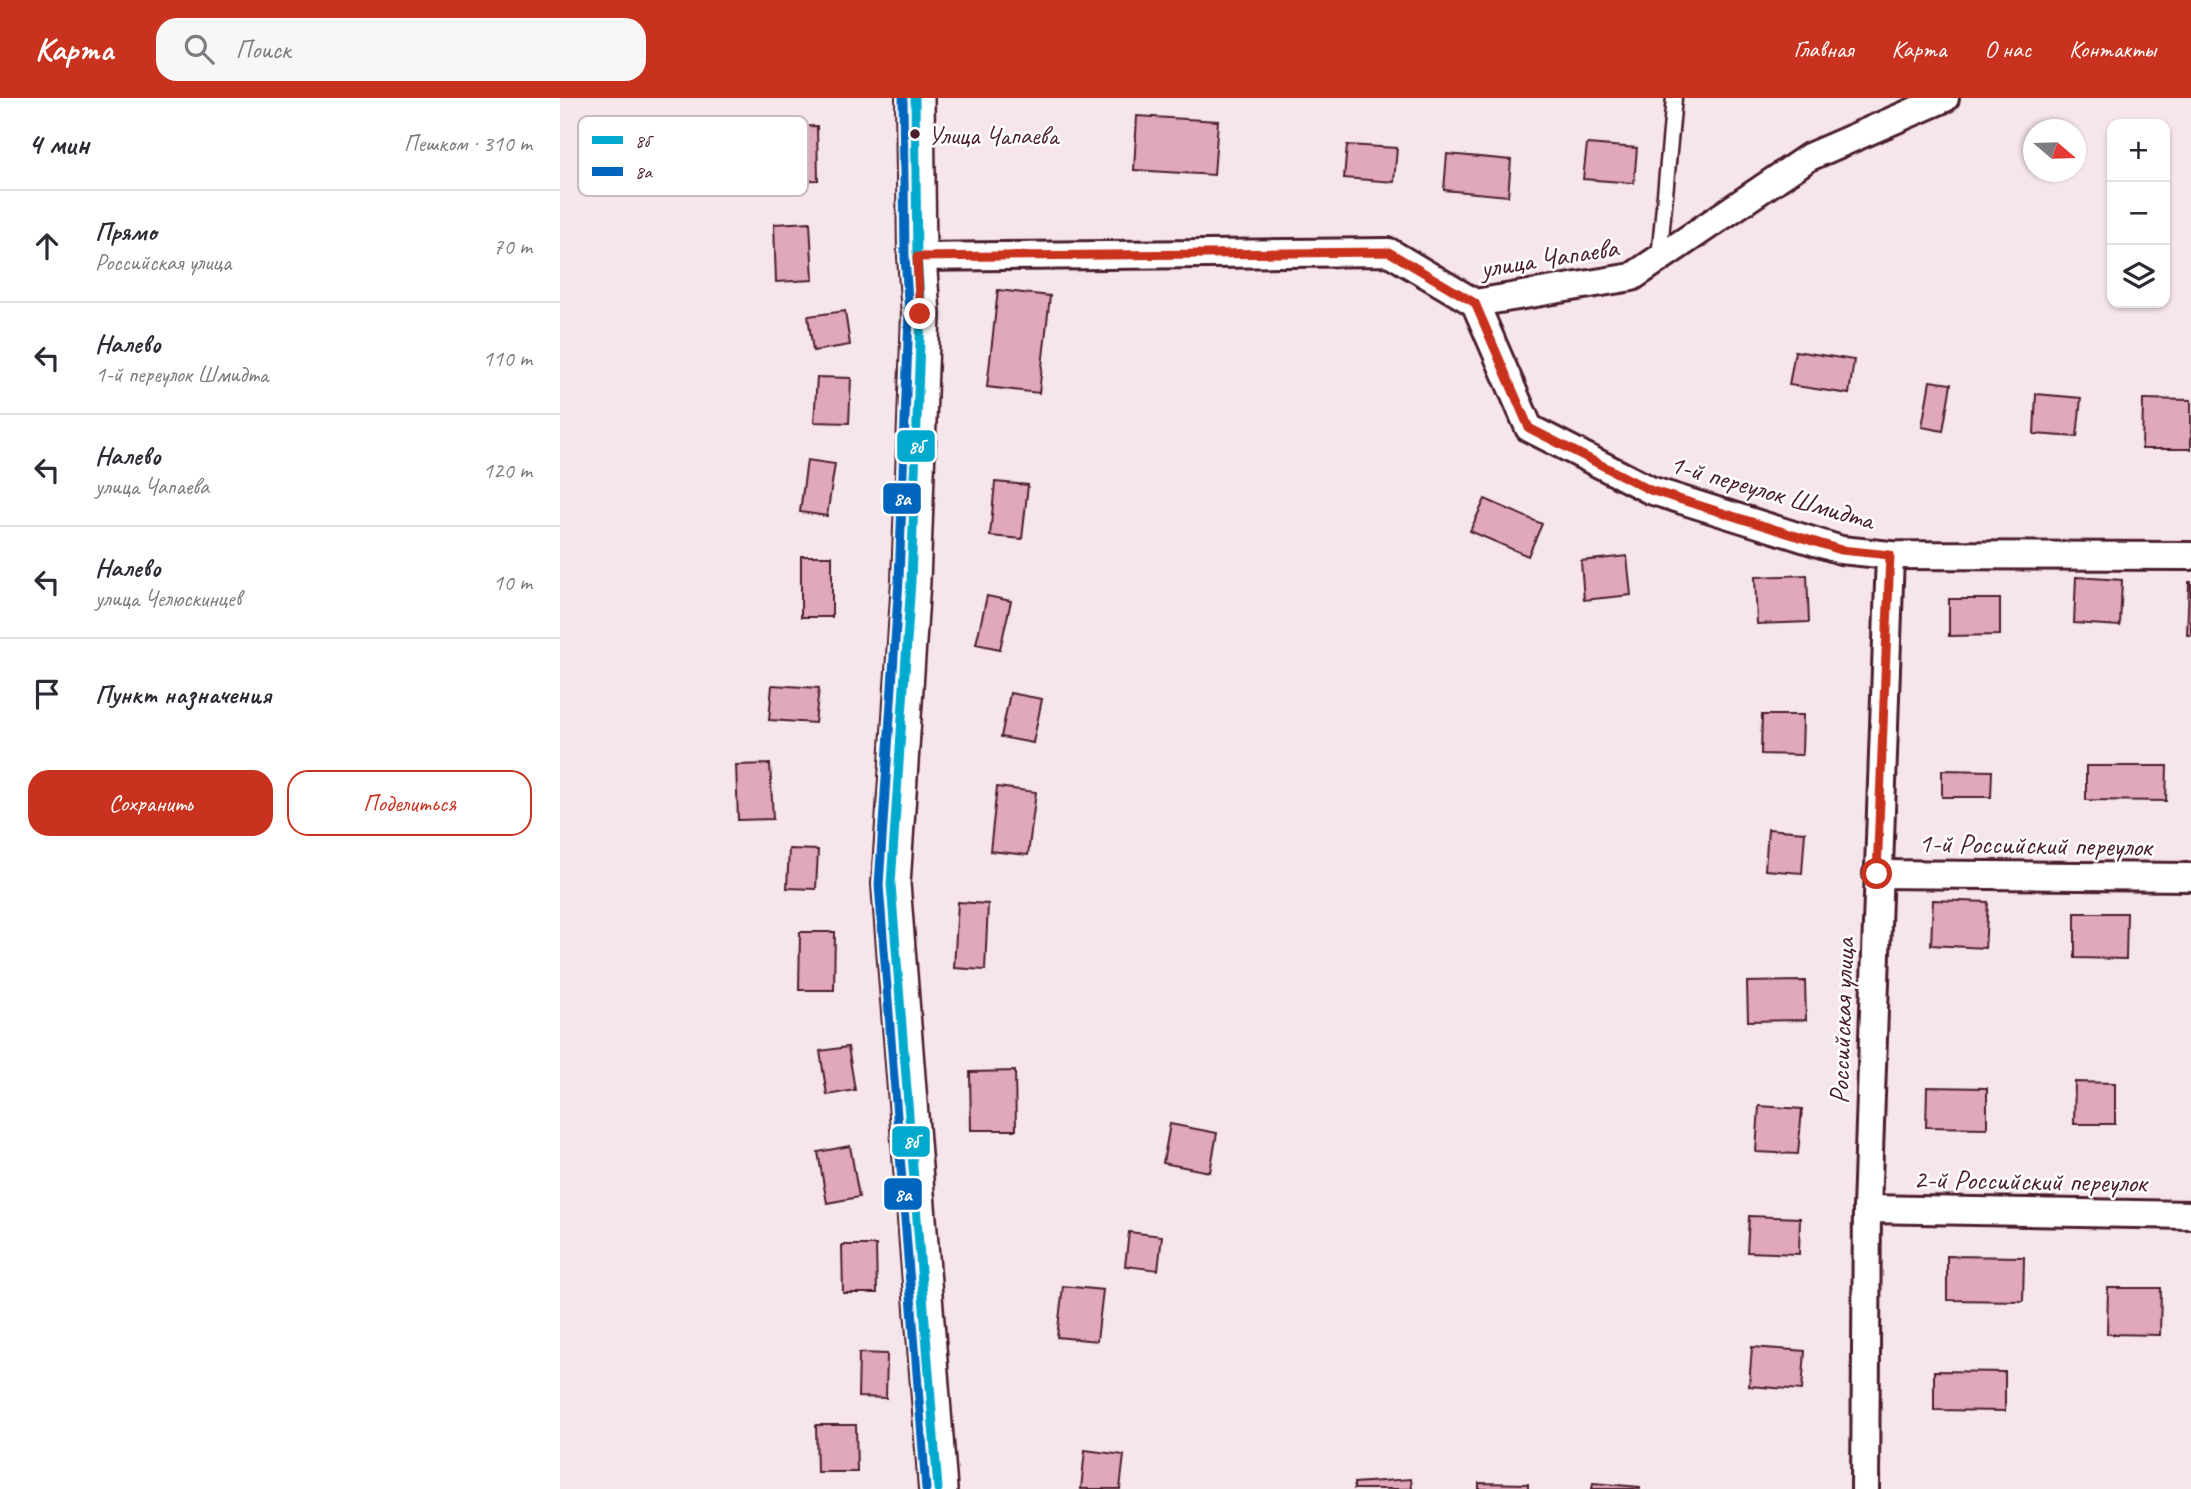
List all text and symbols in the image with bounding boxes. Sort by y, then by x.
search box [156,18,646,81]
text: Карта [35,28,114,70]
icon: search [180,30,218,68]
text: Поиск [236,33,290,66]
text: Главная [1793,34,1854,64]
text: Карта [1892,34,1946,64]
text: О нас [1984,34,2031,64]
text: Контакты [2069,34,2156,64]
legend [578,116,808,196]
place label: Улица Чапаева [928,119,1060,152]
north arrow [2023,119,2086,182]
map controls [2107,119,2170,308]
button: + [2107,119,2170,182]
text: 4 мин [28,125,89,163]
marker: Улица Чапаева [908,127,922,141]
text: Пешком · 310 m [404,129,532,158]
text: 8б [635,129,655,153]
text: 8а [635,160,654,184]
button: − [2107,182,2170,245]
text: Прямо [95,215,157,248]
icon: ahead [28,227,66,265]
street label: улица Чапаева [1476,229,1622,286]
text: 70 m [493,232,532,261]
button: layers [2107,245,2170,308]
text: Российская улица [95,248,231,277]
route end [904,298,935,329]
text: Налево [95,327,161,360]
icon: left [28,339,66,377]
text: 110 m [483,344,532,373]
text: 1-й переулок Шмидта [95,360,268,389]
line badge: 8б [896,429,936,463]
text: 8б [908,435,929,459]
text: Налево [95,439,161,472]
street label: 1-й переулок Шмидта [1666,446,1880,538]
icon: left [28,451,66,489]
text: 120 m [483,456,532,485]
text: улица Чапаева [95,472,209,501]
line badge: 8а [882,482,922,515]
text: 8а [893,487,912,511]
text: Налево [95,551,161,584]
icon: left [28,563,66,601]
text: 10 m [493,568,532,597]
text: улица Челюскинцев [95,584,241,613]
icon: arrive [28,675,66,713]
text: Пункт назначения [95,678,271,711]
button: Сохранить [28,770,273,836]
button: Поделиться [287,770,532,836]
street label: 1-й Российский переулок [1918,825,2154,864]
route start [1861,858,1892,889]
street label: Российская улица [1821,936,1862,1104]
line badge: 8б [891,1125,931,1158]
text: 8б [903,1130,924,1154]
street label: 2-й Российский переулок [1913,1161,2149,1200]
line badge: 8а [883,1177,923,1211]
text: 8а [894,1183,913,1207]

